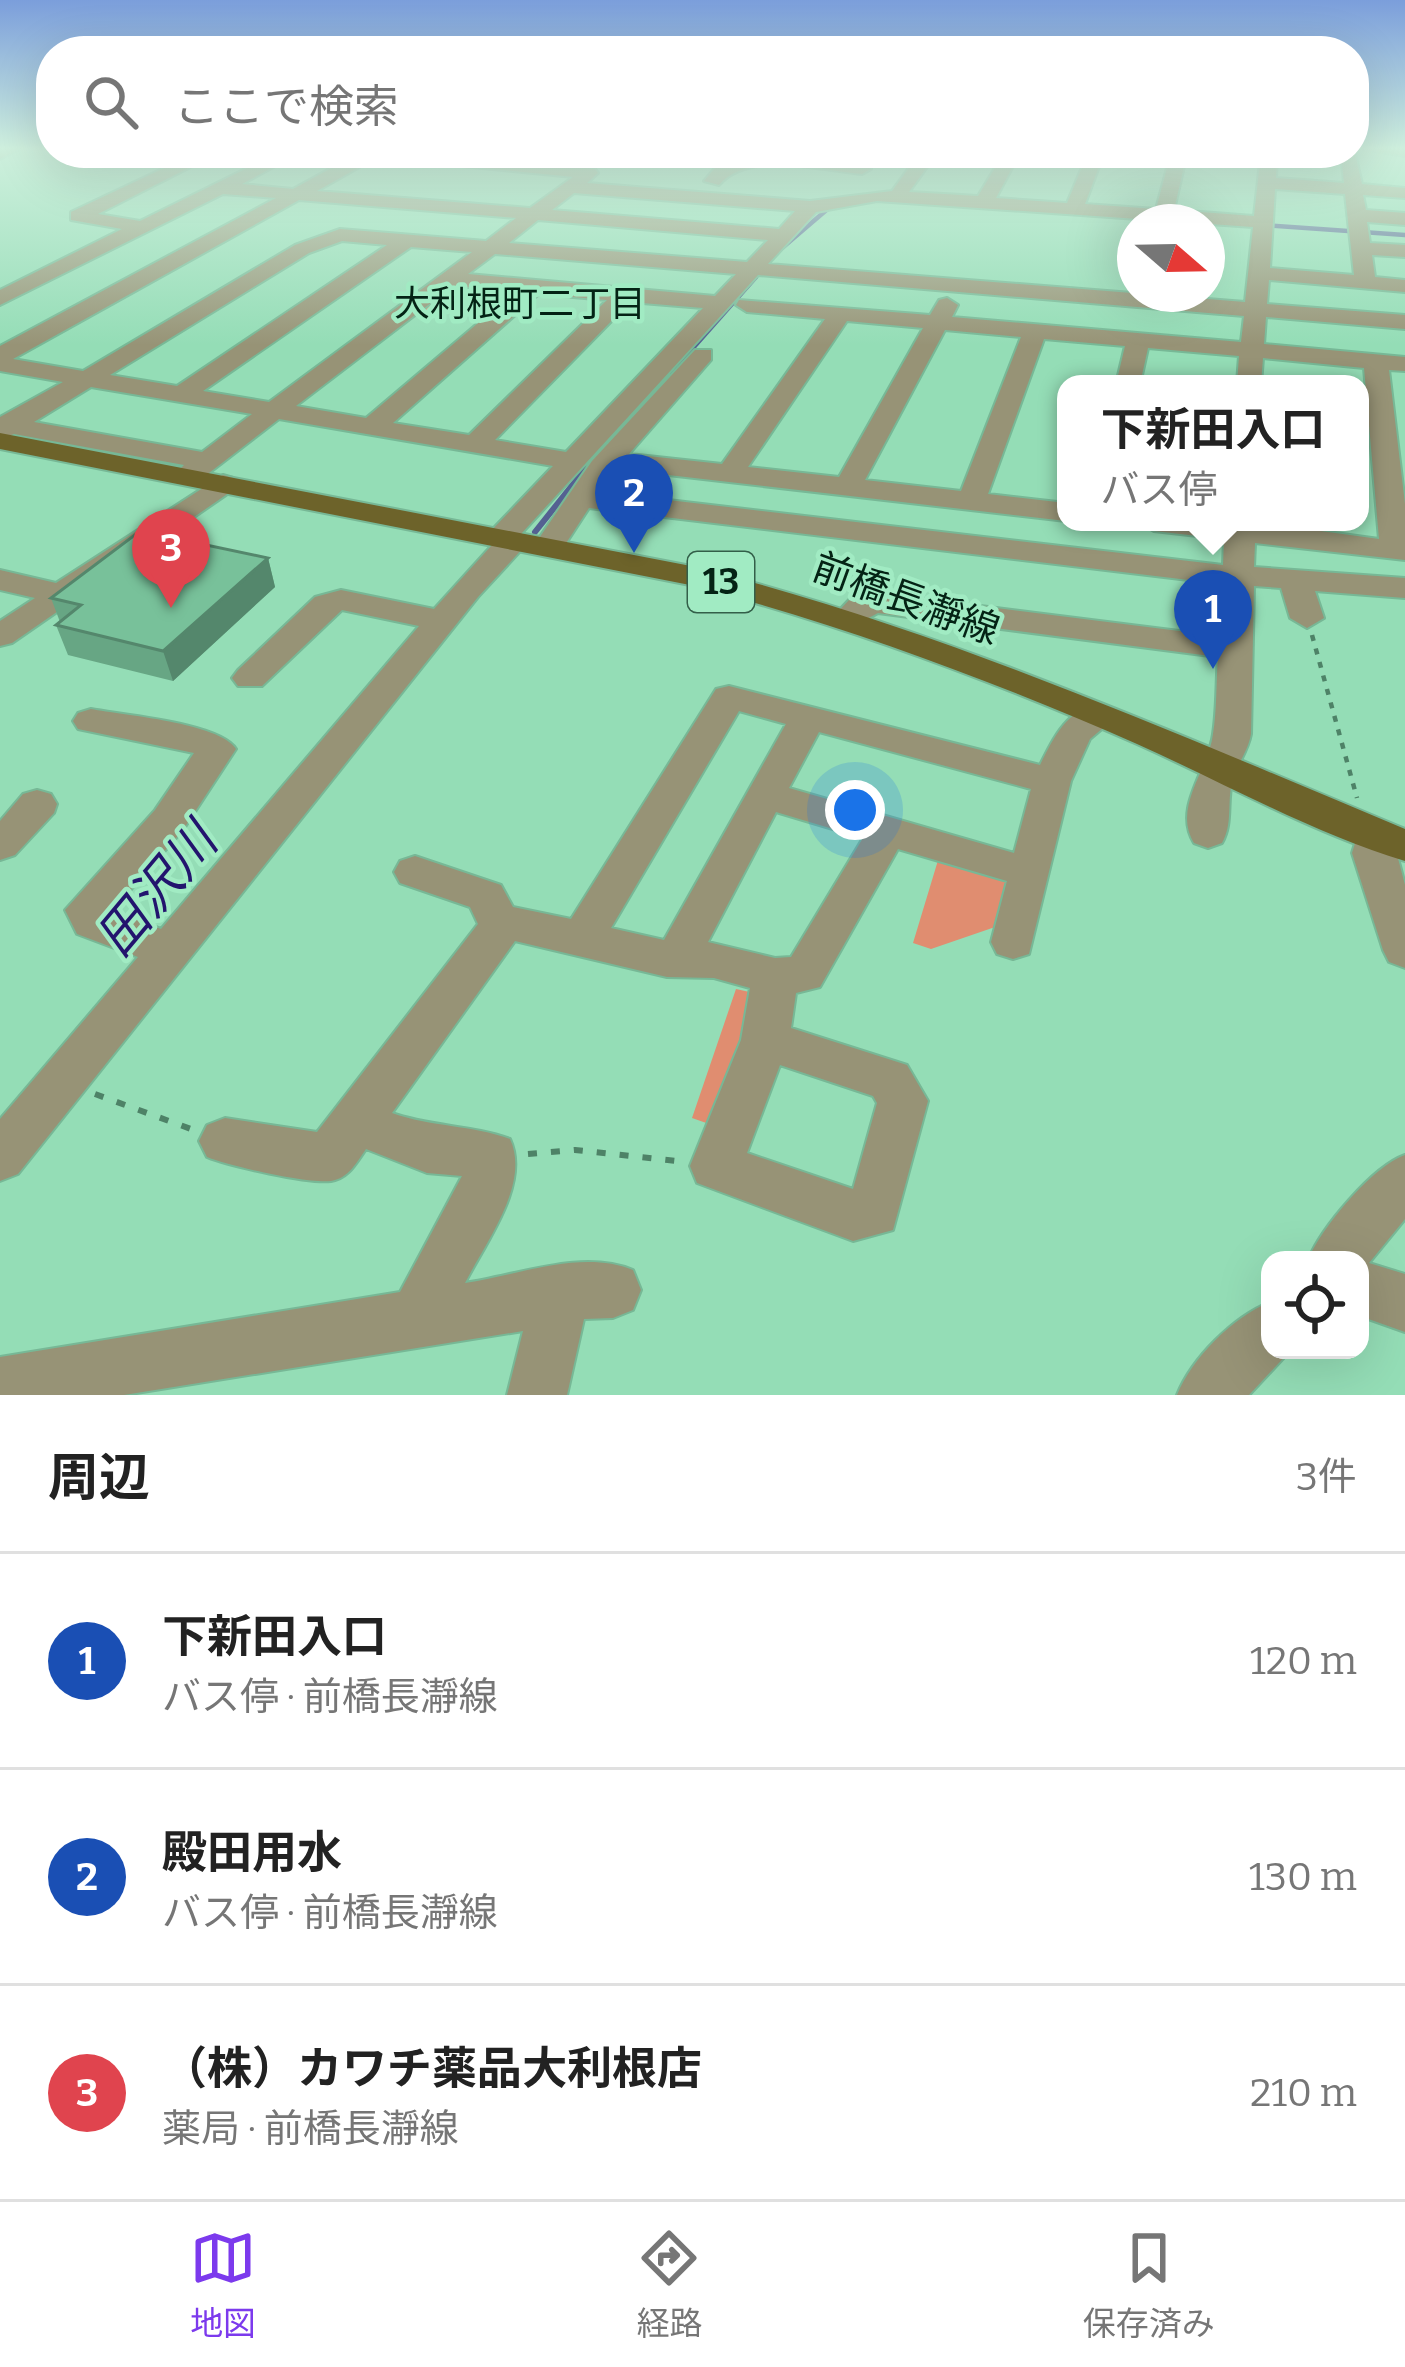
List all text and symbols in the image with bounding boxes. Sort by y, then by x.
search box [36,36,1369,168]
icon: search [78,69,144,135]
text: ここで検索 [174,80,399,134]
north arrow [1117,204,1225,312]
district label: 大利根町二丁目 [394,282,646,326]
popup [1057,375,1369,531]
text: 下新田入口 [1100,403,1326,457]
pin: 2 [595,454,673,553]
text: バス停 [1100,467,1218,513]
pin: 3 [132,509,210,608]
street label: 前橋長瀞線 [807,544,1005,654]
road number: 13 [688,552,754,612]
pin: 1 [1174,570,1252,669]
your location [825,780,885,840]
water label: 田沢川 [84,808,233,969]
map controls [1261,1251,1369,1359]
button: locate [1261,1251,1369,1359]
text: 周辺 [48,1447,150,1509]
text: 3件 [1296,1454,1357,1500]
text: 下新田入口 [162,1610,387,1664]
text: 1 [79,1638,95,1684]
text: 120 m [1250,1638,1357,1684]
text: バス停 · 前橋長瀞線 [162,1674,498,1720]
text: 殿田用水 [162,1826,342,1880]
text: 2 [76,1854,98,1900]
text: 130 m [1249,1854,1357,1900]
text: バス停 · 前橋長瀞線 [162,1890,498,1936]
text: （株）カワチ薬品大利根店 [162,2042,702,2096]
text: 3 [76,2070,98,2116]
text: 210 m [1250,2070,1357,2116]
text: 薬局 · 前橋長瀞線 [162,2106,459,2152]
tab: 地図 [190,2225,256,2345]
tab: 経路 [636,2225,702,2345]
tab: 保存済み [1083,2225,1215,2345]

